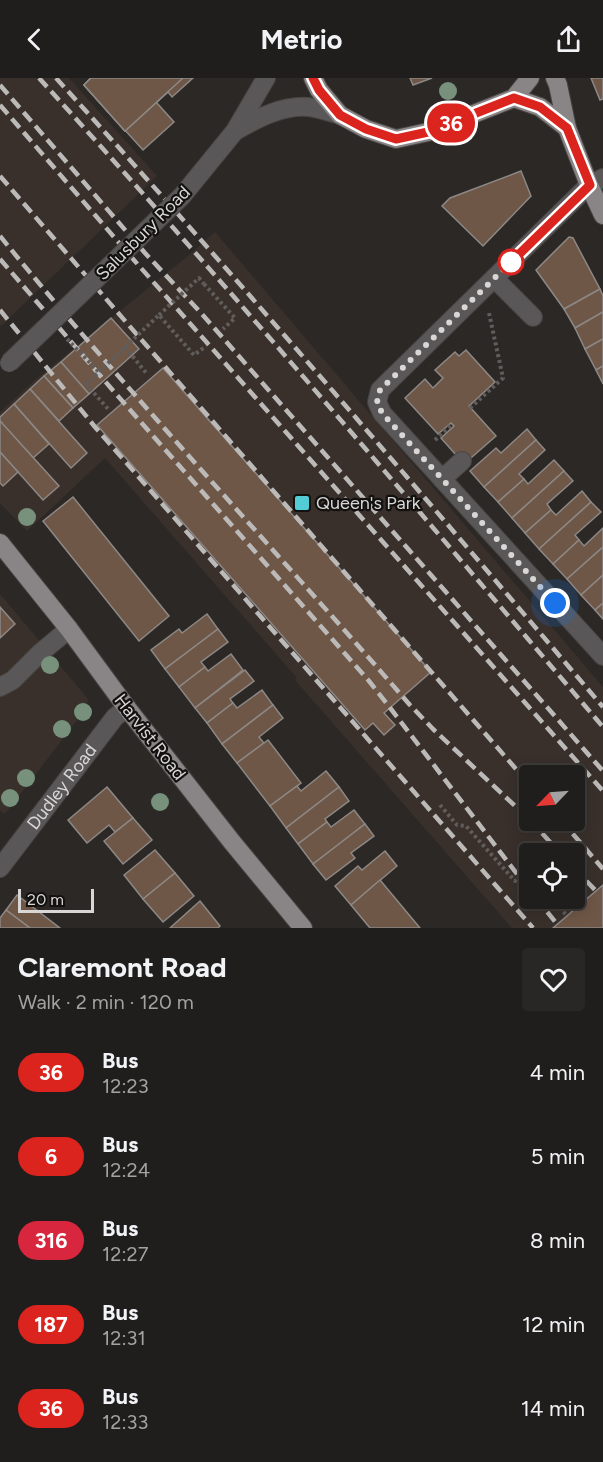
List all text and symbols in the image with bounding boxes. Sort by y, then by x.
icon: back [18,23,51,56]
text: Metrio [261,23,342,56]
icon: share [552,23,585,56]
line badge: 36 [424,104,478,142]
text: 36 [439,111,463,136]
street label: Salusbury Road [91,181,195,285]
unlabelled marker [498,249,524,275]
place label: Queen's Park [316,492,421,514]
marker: Queen's Park [293,494,311,512]
your location [540,588,570,618]
street label: Harvist Road [110,689,190,785]
street label: Dudley Road [22,740,101,834]
north arrow [519,765,585,831]
map controls [519,765,585,909]
button: locate [519,843,585,909]
scale bar [18,886,94,914]
text: 20 m [27,890,64,909]
button: heart [522,948,585,1011]
text: Claremont Road [18,950,227,984]
text: Walk · 2 min · 120 m [18,990,194,1014]
text: Bus [102,1047,138,1074]
text: 4 min [530,1059,585,1086]
text: 36 [39,1060,63,1085]
text: 12:23 [102,1074,149,1098]
text: Bus [102,1131,138,1158]
text: 5 min [531,1143,585,1170]
text: 6 [45,1144,57,1169]
text: 12:24 [102,1158,150,1182]
text: Bus [102,1215,138,1242]
text: 8 min [530,1227,585,1254]
text: 316 [35,1228,67,1253]
text: 12:27 [102,1242,148,1266]
text: Bus [102,1299,138,1326]
text: 12 min [522,1311,585,1338]
text: 187 [34,1312,68,1337]
text: 12:31 [102,1326,146,1350]
text: Bus [102,1383,138,1410]
text: 14 min [521,1395,585,1422]
text: 36 [39,1396,63,1421]
text: 12:33 [102,1410,148,1434]

